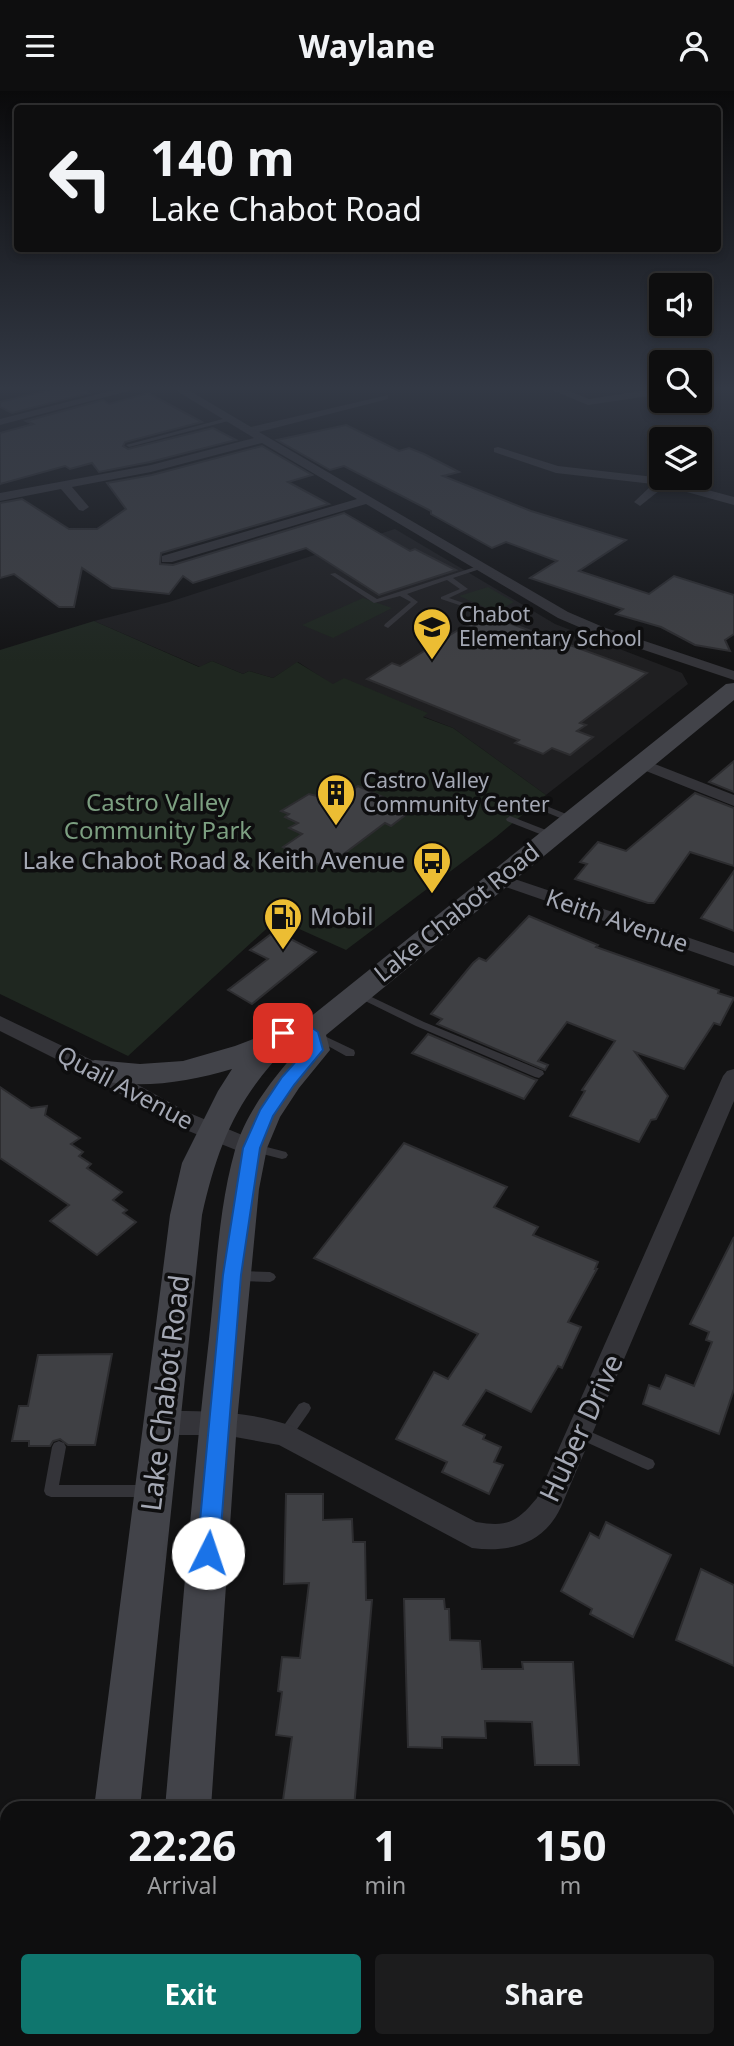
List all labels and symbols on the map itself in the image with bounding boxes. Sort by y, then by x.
place label: Chabot Elementary School [459,600,642,652]
school or university icon: Chabot Elementary School [411,606,453,661]
place label: Castro Valley Community Center [363,766,550,818]
building icon: Castro Valley Community Center [315,772,357,827]
park label: Castro Valley Community Park [64,785,252,846]
street label: Lake Chabot Road [366,835,546,989]
bus stop icon: Lake Chabot Road & Keith Avenue [411,840,453,895]
place label: Lake Chabot Road & Keith Avenue [22,843,405,876]
street label: Keith Avenue [542,880,693,959]
fuel station icon: Mobil [262,896,304,951]
place label: Mobil [310,899,373,932]
pin [253,1003,313,1063]
street label: Quail Avenue [52,1037,200,1136]
street label: Lake Chabot Road [131,1272,197,1513]
street label: Huber Drive [529,1347,631,1508]
position arrow [171,1516,245,1590]

